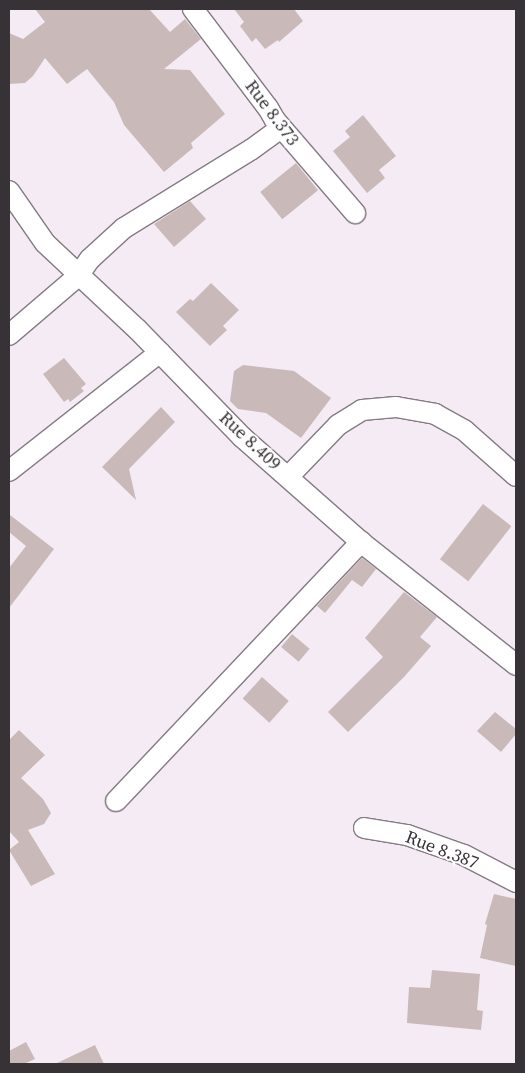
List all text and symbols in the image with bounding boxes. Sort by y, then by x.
street label: Rue 8.373 [240,76,304,150]
street label: Rue 8.409 [215,407,285,475]
street label: Rue 8.387 [402,826,482,874]

